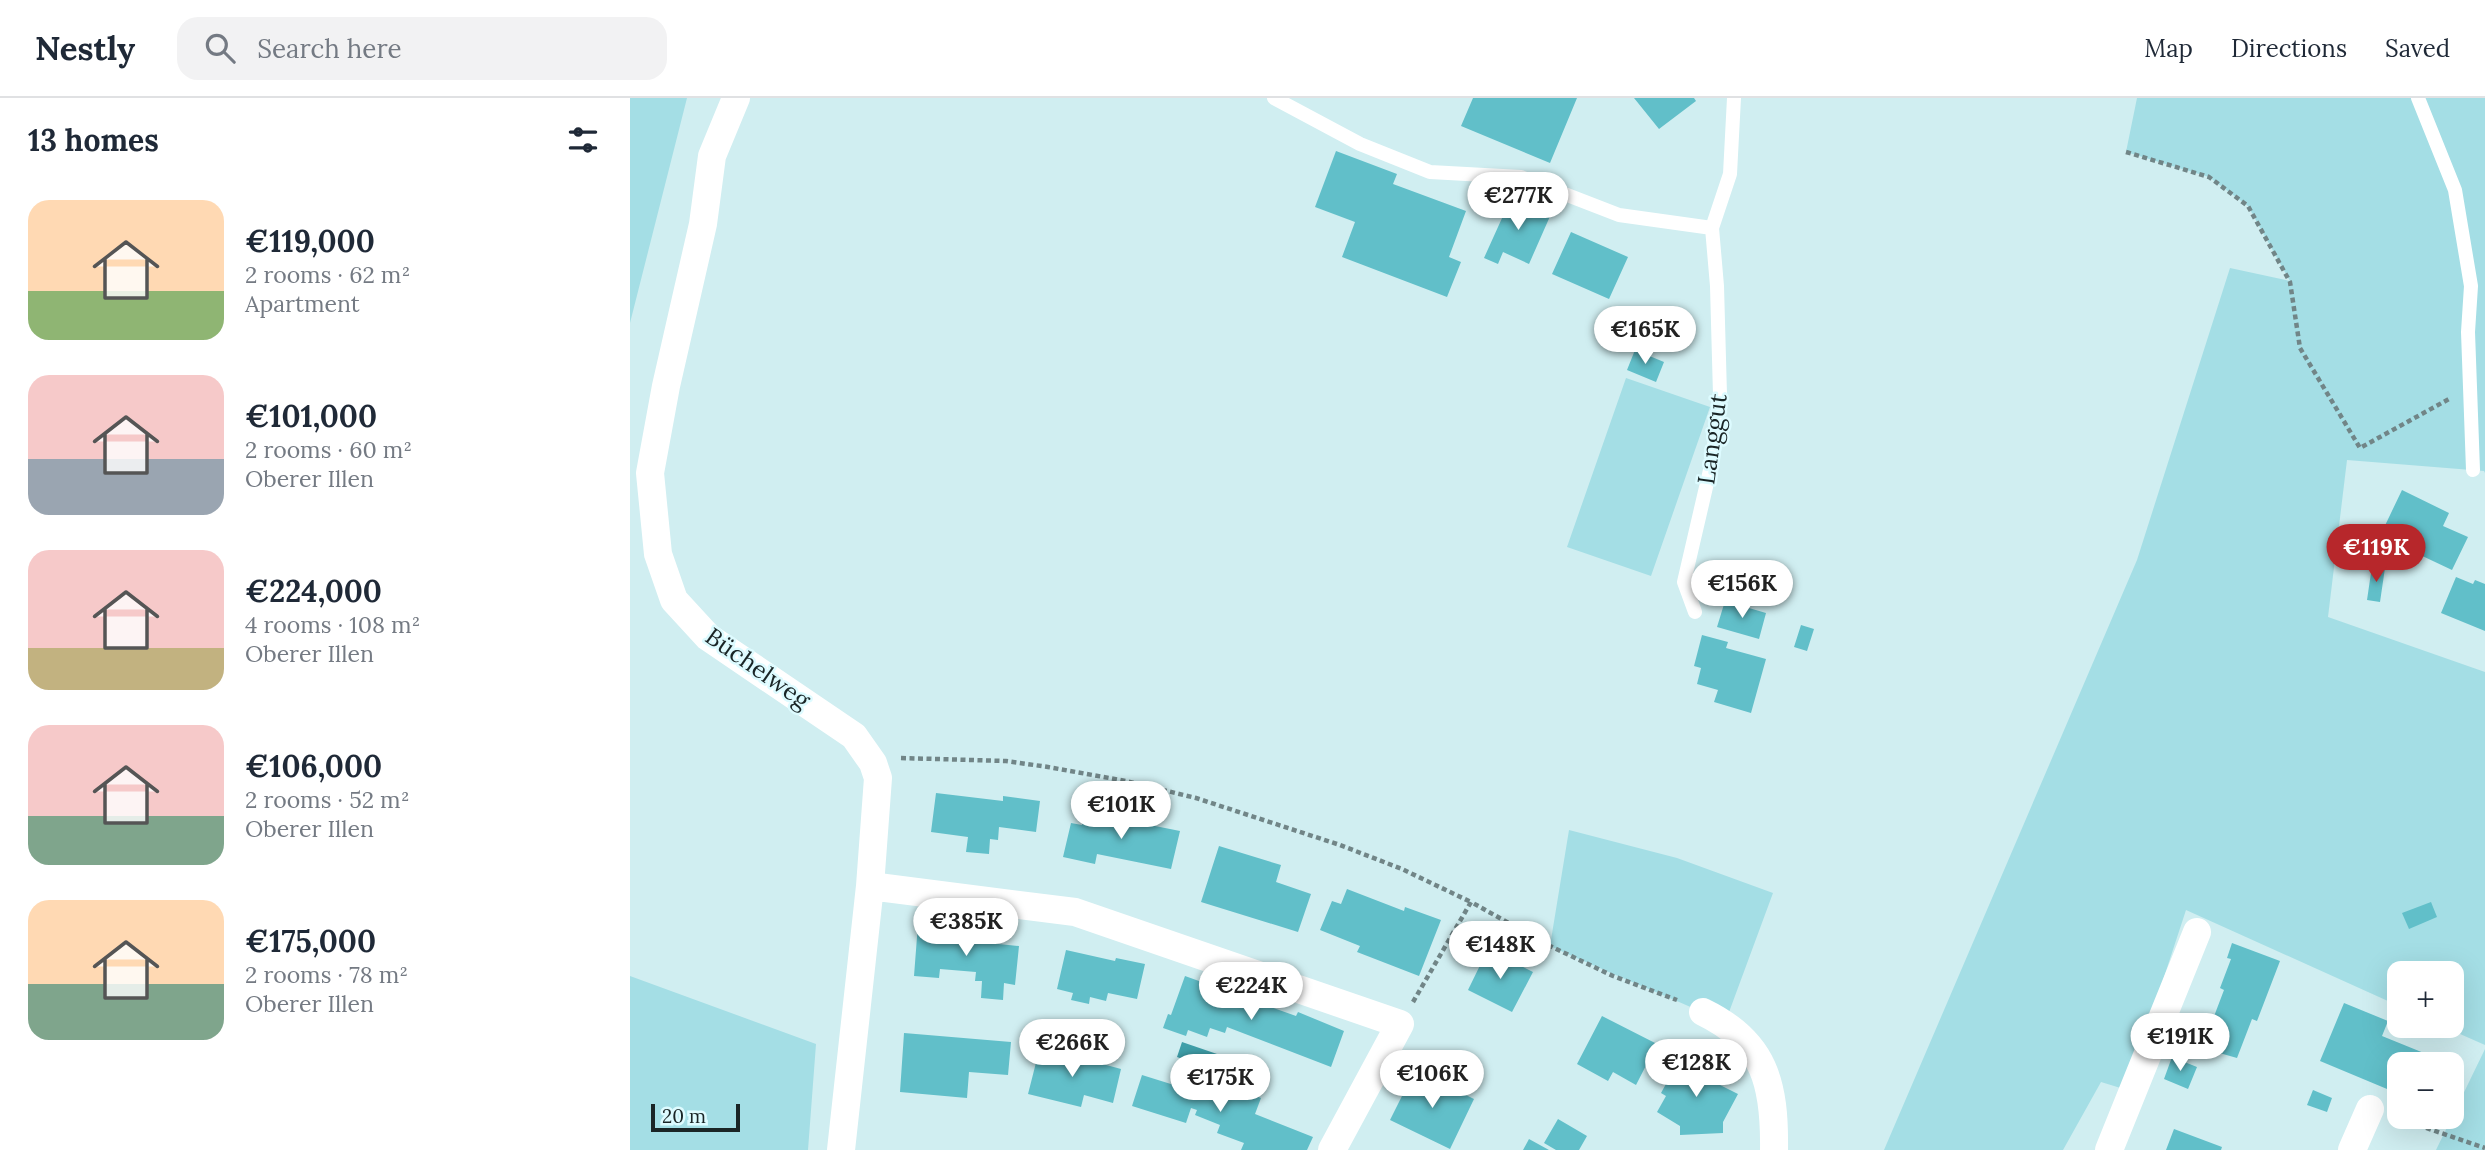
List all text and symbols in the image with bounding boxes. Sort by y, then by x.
search box [177,17,667,80]
text: Nestly [35,27,135,69]
icon: search [201,29,239,67]
text: Search here [257,32,402,65]
text: Map [2144,33,2193,64]
text: Directions [2231,33,2347,64]
text: Saved [2385,33,2450,64]
text: 13 homes [28,121,159,159]
icon: filters [564,121,602,159]
pin: €277K [1469,172,1567,232]
text: €277K [1483,180,1553,209]
text: €119,000 [245,222,375,260]
icon: home [84,228,168,312]
text: 2 rooms · 62 m² [245,260,410,289]
text: Apartment [245,289,360,318]
pin: €165K [1596,306,1694,366]
text: €165K [1610,314,1680,343]
street label: Langgut [1690,391,1734,486]
text: €101,000 [245,397,377,435]
icon: home [84,403,168,487]
text: 2 rooms · 60 m² [245,435,412,464]
text: Oberer Illen [245,464,374,493]
pin: €119K [2327,524,2425,584]
text: €119K [2343,532,2409,561]
pin: €156K [1693,560,1791,620]
text: €156K [1707,568,1777,597]
text: €224,000 [245,572,382,610]
icon: home [84,578,168,662]
text: 4 rooms · 108 m² [245,610,420,639]
street label: Büchelweg [700,621,817,716]
text: Oberer Illen [245,639,374,668]
text: €106,000 [245,747,382,785]
icon: home [84,753,168,837]
pin: €101K [1072,782,1170,841]
text: 2 rooms · 52 m² [245,785,410,814]
text: €101K [1087,789,1155,818]
text: Oberer Illen [245,814,374,843]
pin: €385K [917,898,1015,958]
text: €385K [929,906,1003,935]
text: €175,000 [245,922,376,960]
pin: €148K [1451,922,1549,981]
icon: home [84,928,168,1012]
text: €148K [1465,929,1535,958]
text: 2 rooms · 78 m² [245,960,408,989]
map controls [2387,961,2464,1129]
button: + [2387,961,2464,1038]
pin: €224K [1202,962,1300,1022]
text: €224K [1215,970,1287,999]
text: Oberer Illen [245,989,374,1018]
pin: €191K [2131,1014,2229,1073]
pin: €266K [1023,1020,1121,1079]
text: €191K [2147,1021,2213,1050]
text: €266K [1035,1027,1109,1056]
pin: €128K [1647,1040,1745,1099]
text: €128K [1661,1047,1731,1076]
pin: €106K [1383,1051,1481,1110]
button: − [2387,1052,2464,1129]
pin: €175K [1171,1054,1269,1114]
text: €106K [1396,1058,1468,1087]
text: €175K [1186,1062,1254,1091]
scale bar [651,1101,740,1133]
text: 20 m [662,1104,706,1128]

